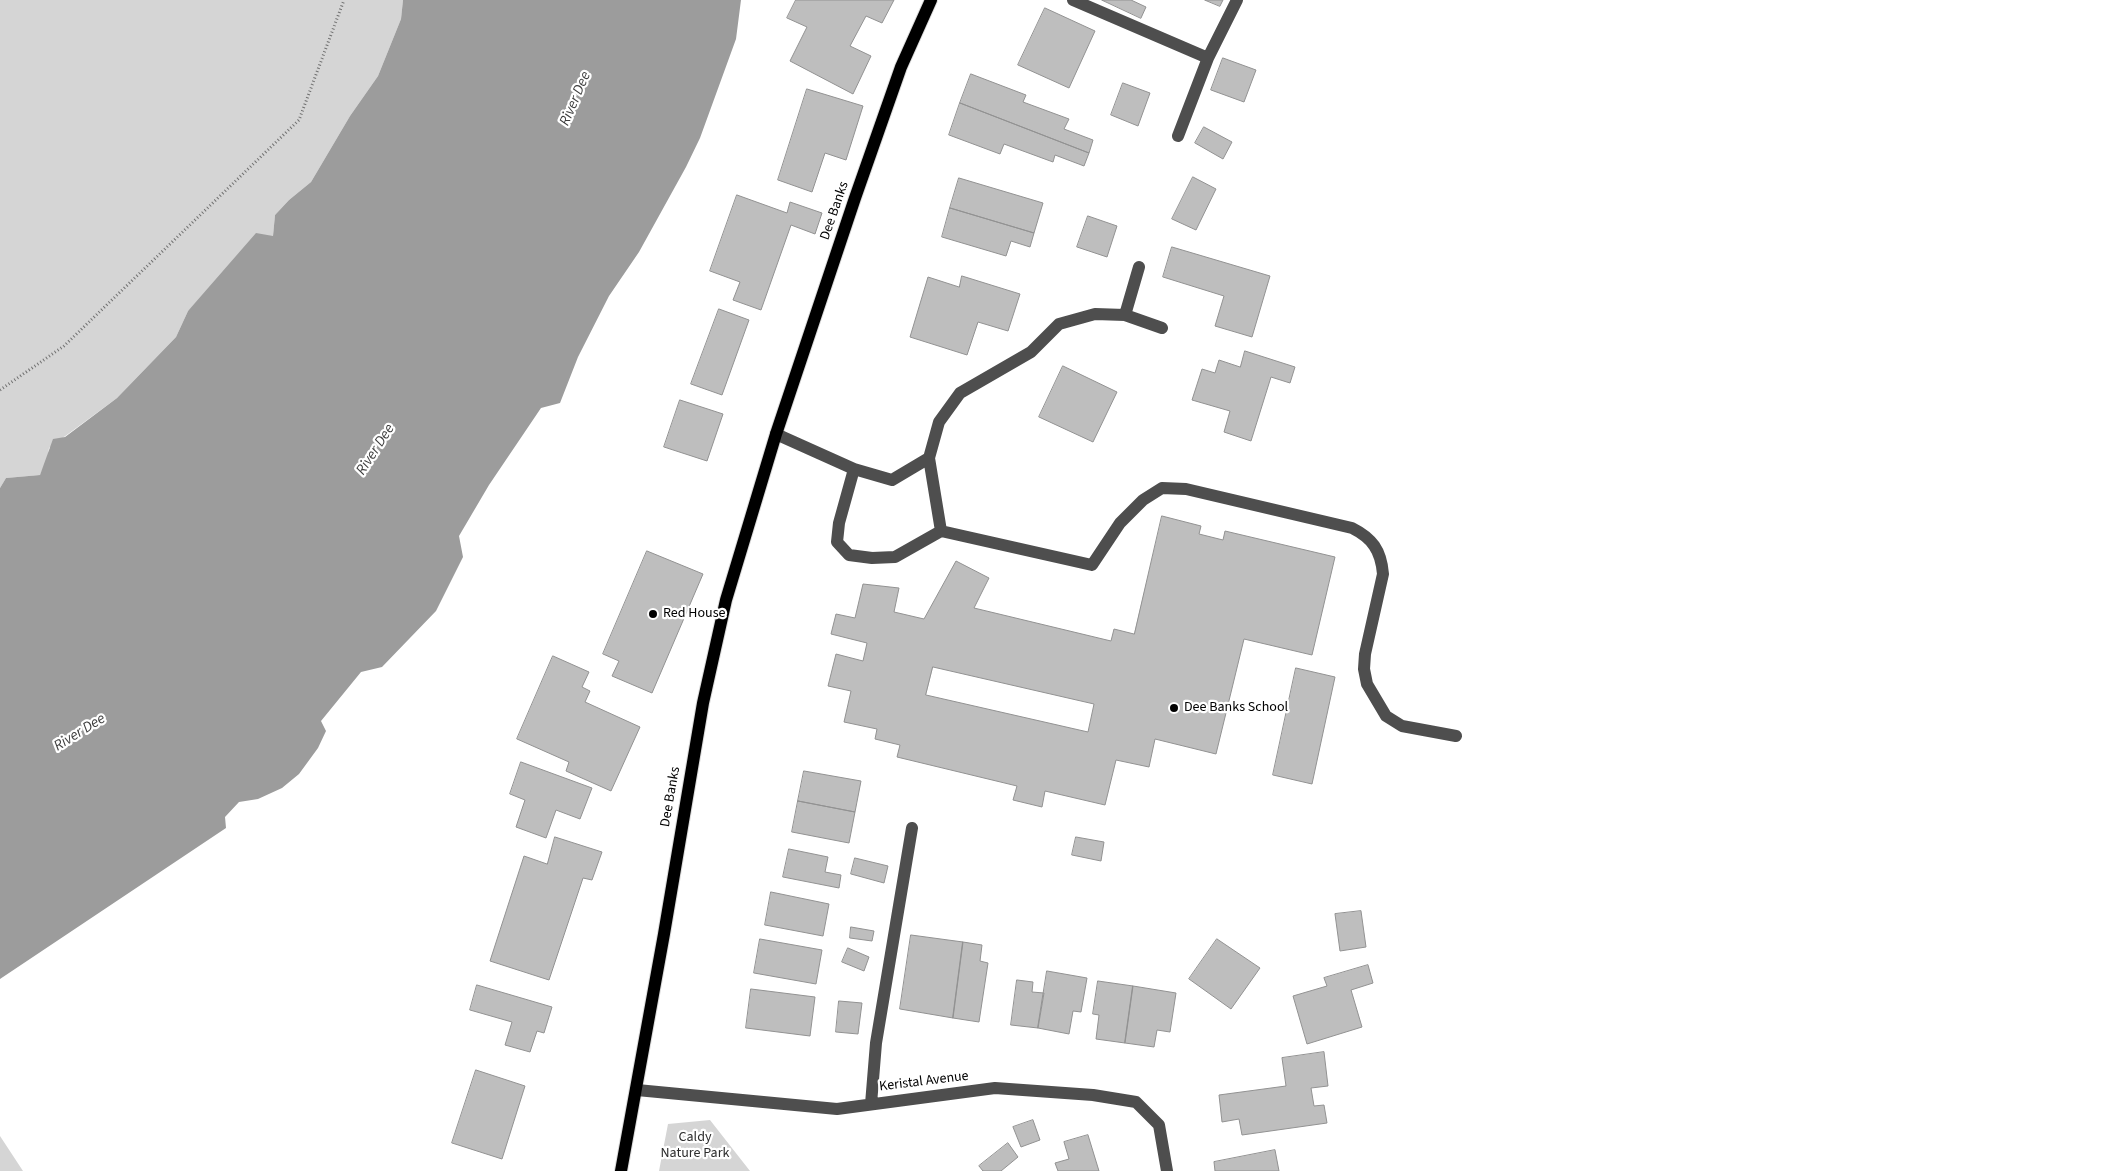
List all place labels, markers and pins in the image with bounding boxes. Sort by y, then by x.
place label: Red House [663,606,725,622]
marker: Red House [647,608,659,620]
place label: Dee Banks School [1184,700,1288,716]
marker: Dee Banks School [1168,702,1180,714]

